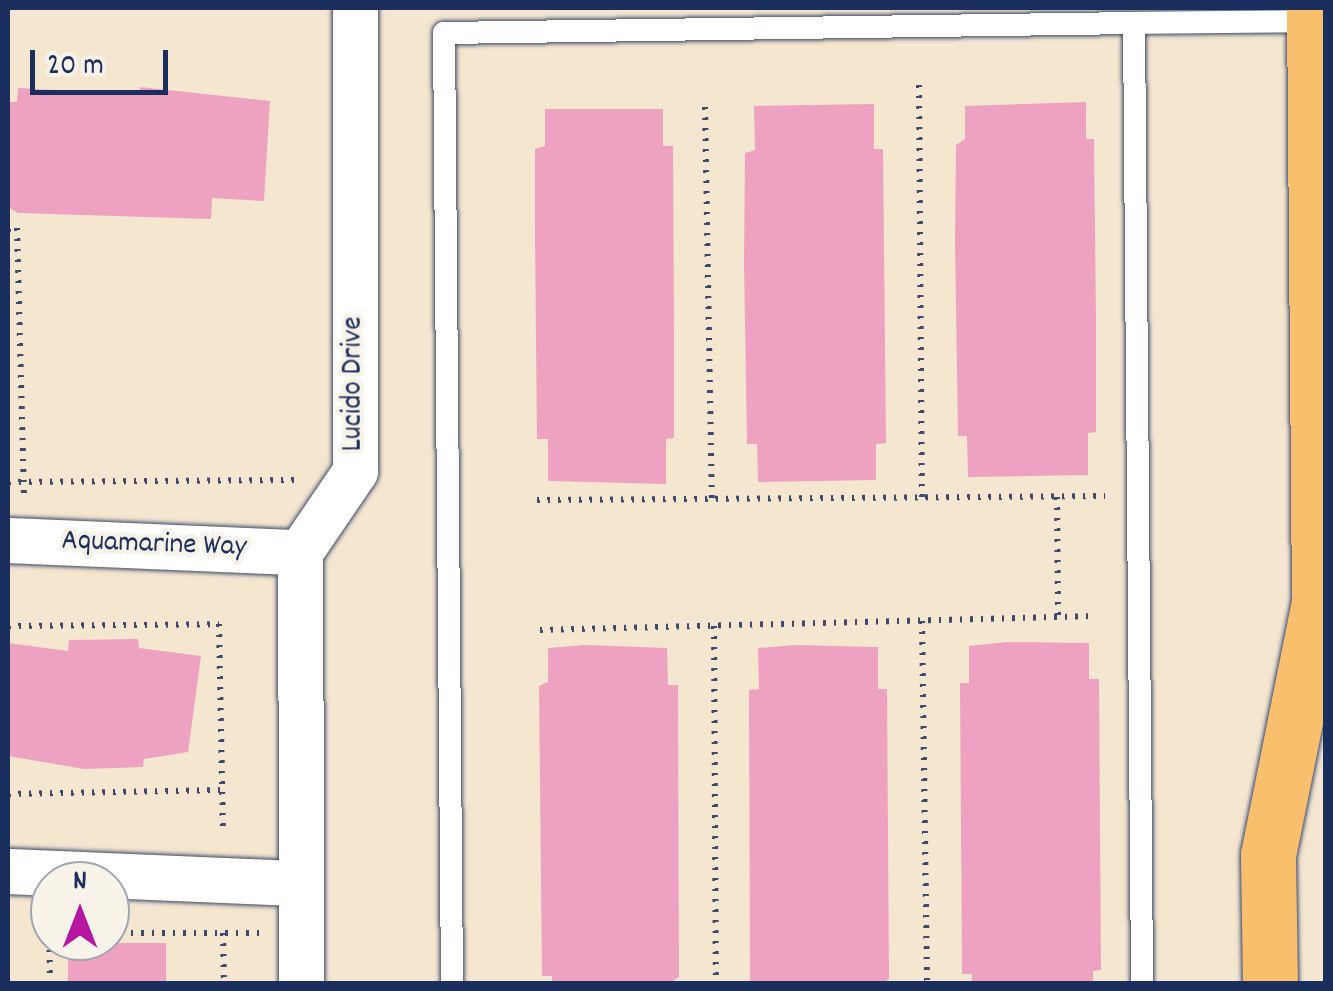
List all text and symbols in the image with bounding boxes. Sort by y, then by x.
scale bar [35,30,172,92]
text: 20 m [47,46,104,89]
street label: Lucido Drive [337,317,373,451]
street label: Aquamarine Way [61,525,247,567]
north arrow [30,861,130,961]
text: N [73,863,87,903]

